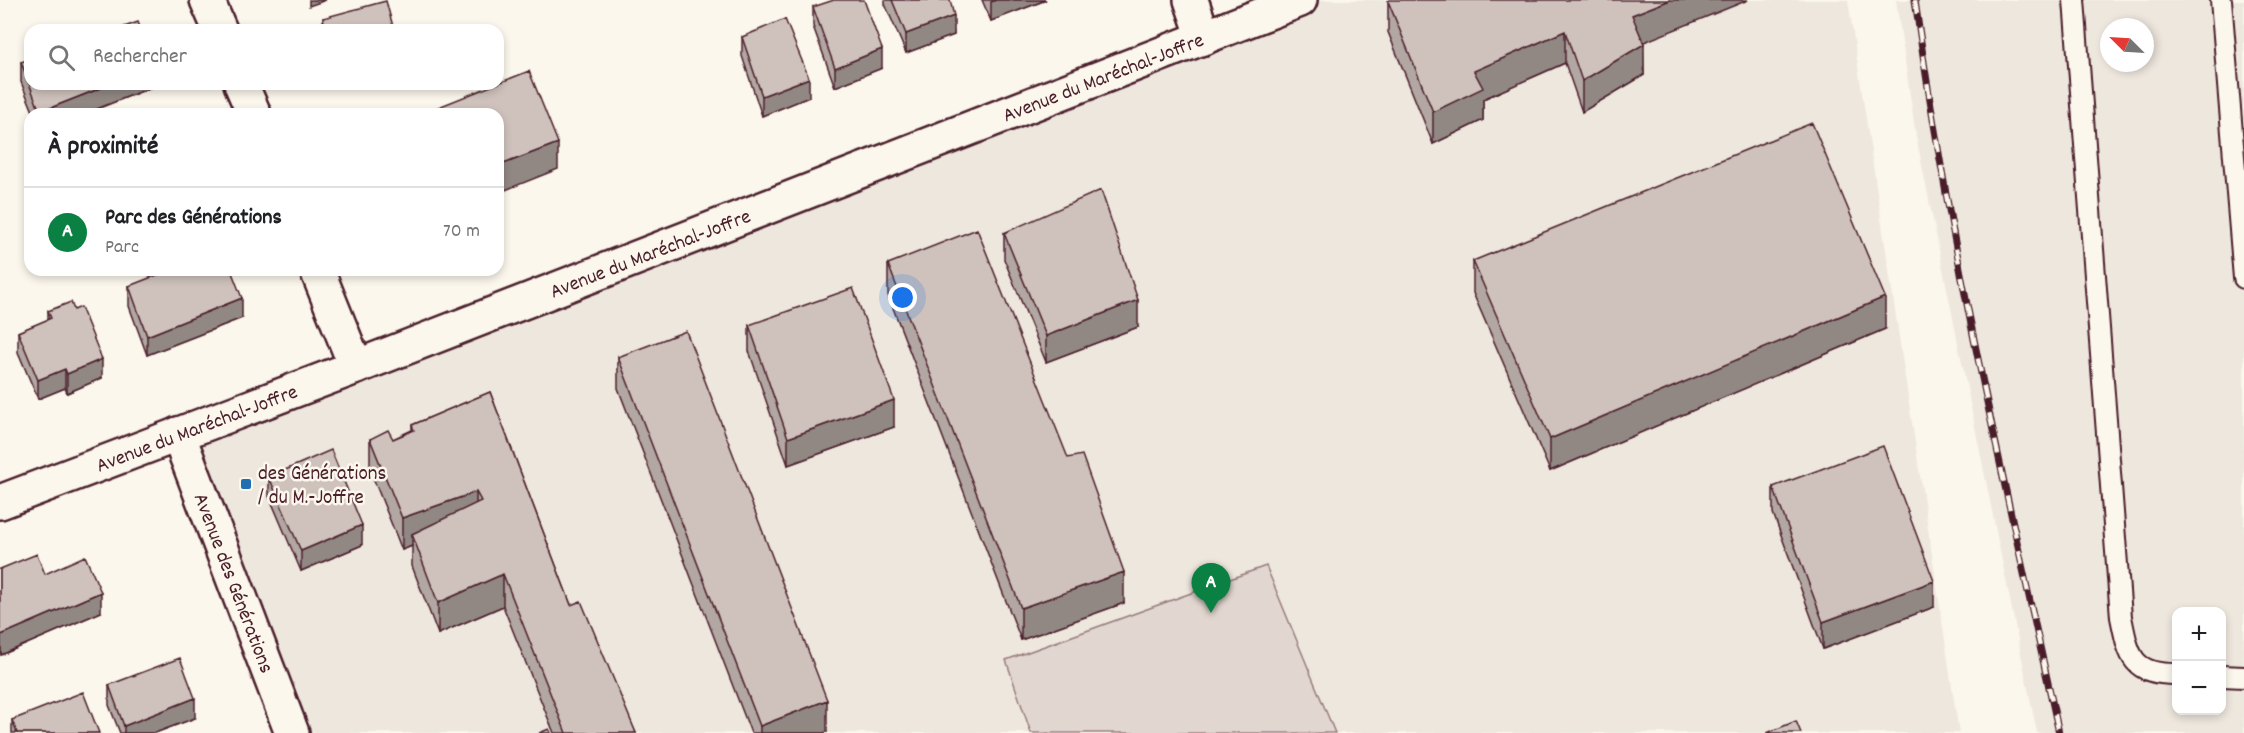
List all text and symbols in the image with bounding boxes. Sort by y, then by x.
north arrow [2100,18,2154,72]
search box [24,24,504,90]
street label: Avenue du Maréchal-Joffre [999,27,1209,132]
icon: search [45,41,78,74]
text: Rechercher [93,42,187,73]
text: À proximité [48,129,158,166]
text: Parc des Générations [105,203,282,234]
street label: Avenue du Maréchal-Joffre [546,203,756,308]
text: A [62,218,73,246]
text: 70 m [443,218,480,246]
text: Parc [105,234,139,262]
your location [888,283,917,312]
street label: Avenue du Maréchal-Joffre [92,378,303,482]
place label: des Générations / du M.-Joffre [258,460,386,514]
marker: des Générations / du M.-Joffre [239,477,253,491]
street label: Avenue des Générations [184,489,280,678]
pin: A [1192,564,1230,613]
map controls [2172,607,2226,715]
button: + [2172,607,2226,661]
button: − [2172,661,2226,715]

